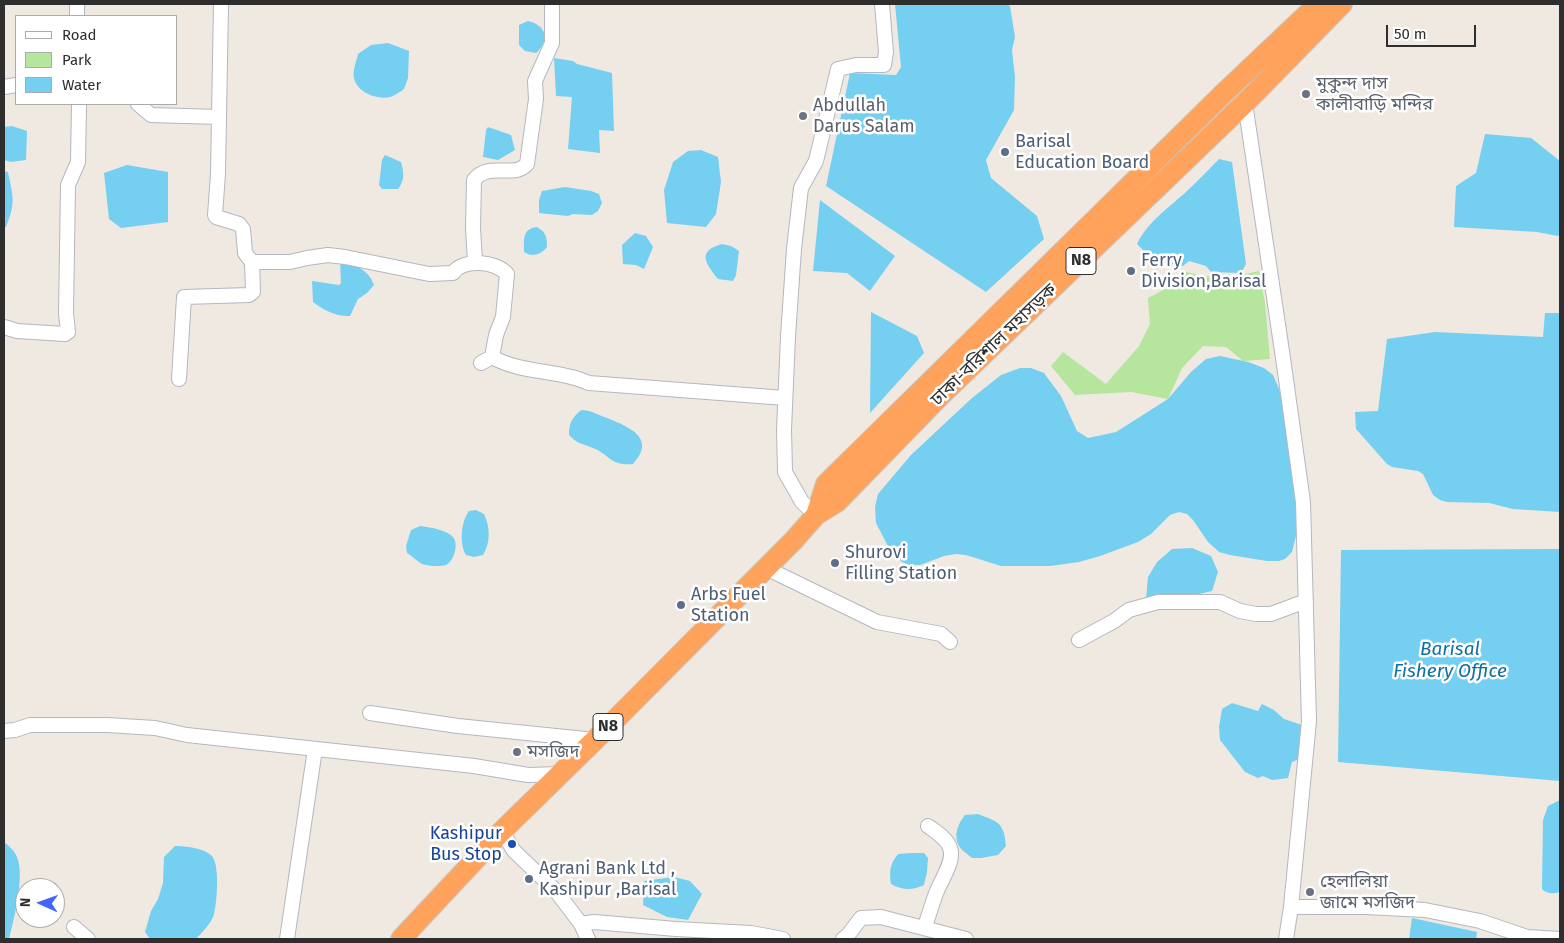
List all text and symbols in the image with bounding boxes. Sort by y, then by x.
legend [15,15,178,105]
scale bar [1389,15,1479,47]
text: 50 m [1394,25,1427,43]
text: Road [62,26,97,44]
text: Park [62,51,92,69]
place label: মুকুন্দ দাস কালীবাড়ি মন্দির [1316,73,1433,116]
text: Water [62,76,101,94]
marker: মুকুন্দ দাস কালীবাড়ি মন্দির [1300,88,1312,100]
place label: Abdullah Darus Salam [813,95,915,138]
marker: Abdullah Darus Salam [797,110,809,122]
place label: Barisal Education Board [1015,131,1149,173]
marker: Barisal Education Board [999,146,1011,158]
road number: N8 [1066,248,1096,274]
place label: Ferry Division,Barisal [1141,250,1266,292]
marker: Ferry Division,Barisal [1125,265,1137,277]
street label: ঢাকা-বরিশাল মহাসড়ক [927,279,1061,411]
place label: Shurovi Filling Station [845,542,957,584]
marker: Shurovi Filling Station [829,557,841,569]
place label: Arbs Fuel Station [691,584,766,626]
marker: Arbs Fuel Station [675,599,687,611]
water label: Barisal Fishery Office [1393,639,1507,683]
road number: N8 [593,714,623,740]
place label: মসজিদ [527,741,579,763]
marker: মসজিদ [511,746,523,758]
place label: Kashipur Bus Stop [430,823,502,866]
marker: Kashipur Bus Stop [506,838,518,850]
place label: Agrani Bank Ltd , Kashipur ,Barisal [539,858,676,901]
place label: হেলালিয়া জামে মসজিদ [1320,871,1415,914]
marker: Agrani Bank Ltd , Kashipur ,Barisal [523,873,535,885]
north arrow [15,878,65,928]
marker: হেলালিয়া জামে মসজিদ [1304,886,1316,898]
text: N [17,898,34,907]

